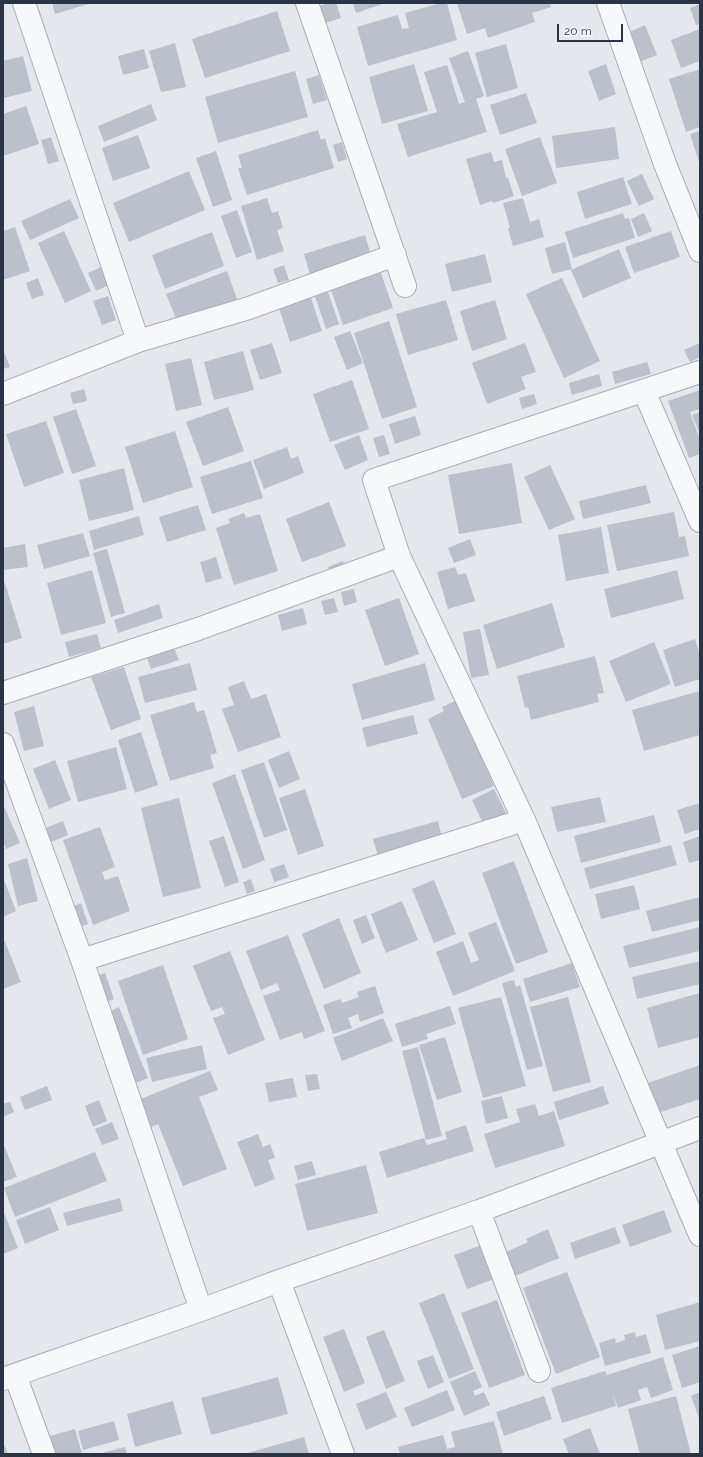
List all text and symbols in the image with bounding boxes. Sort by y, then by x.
scale bar [559,16,625,42]
text: 20 m [564,24,592,38]

